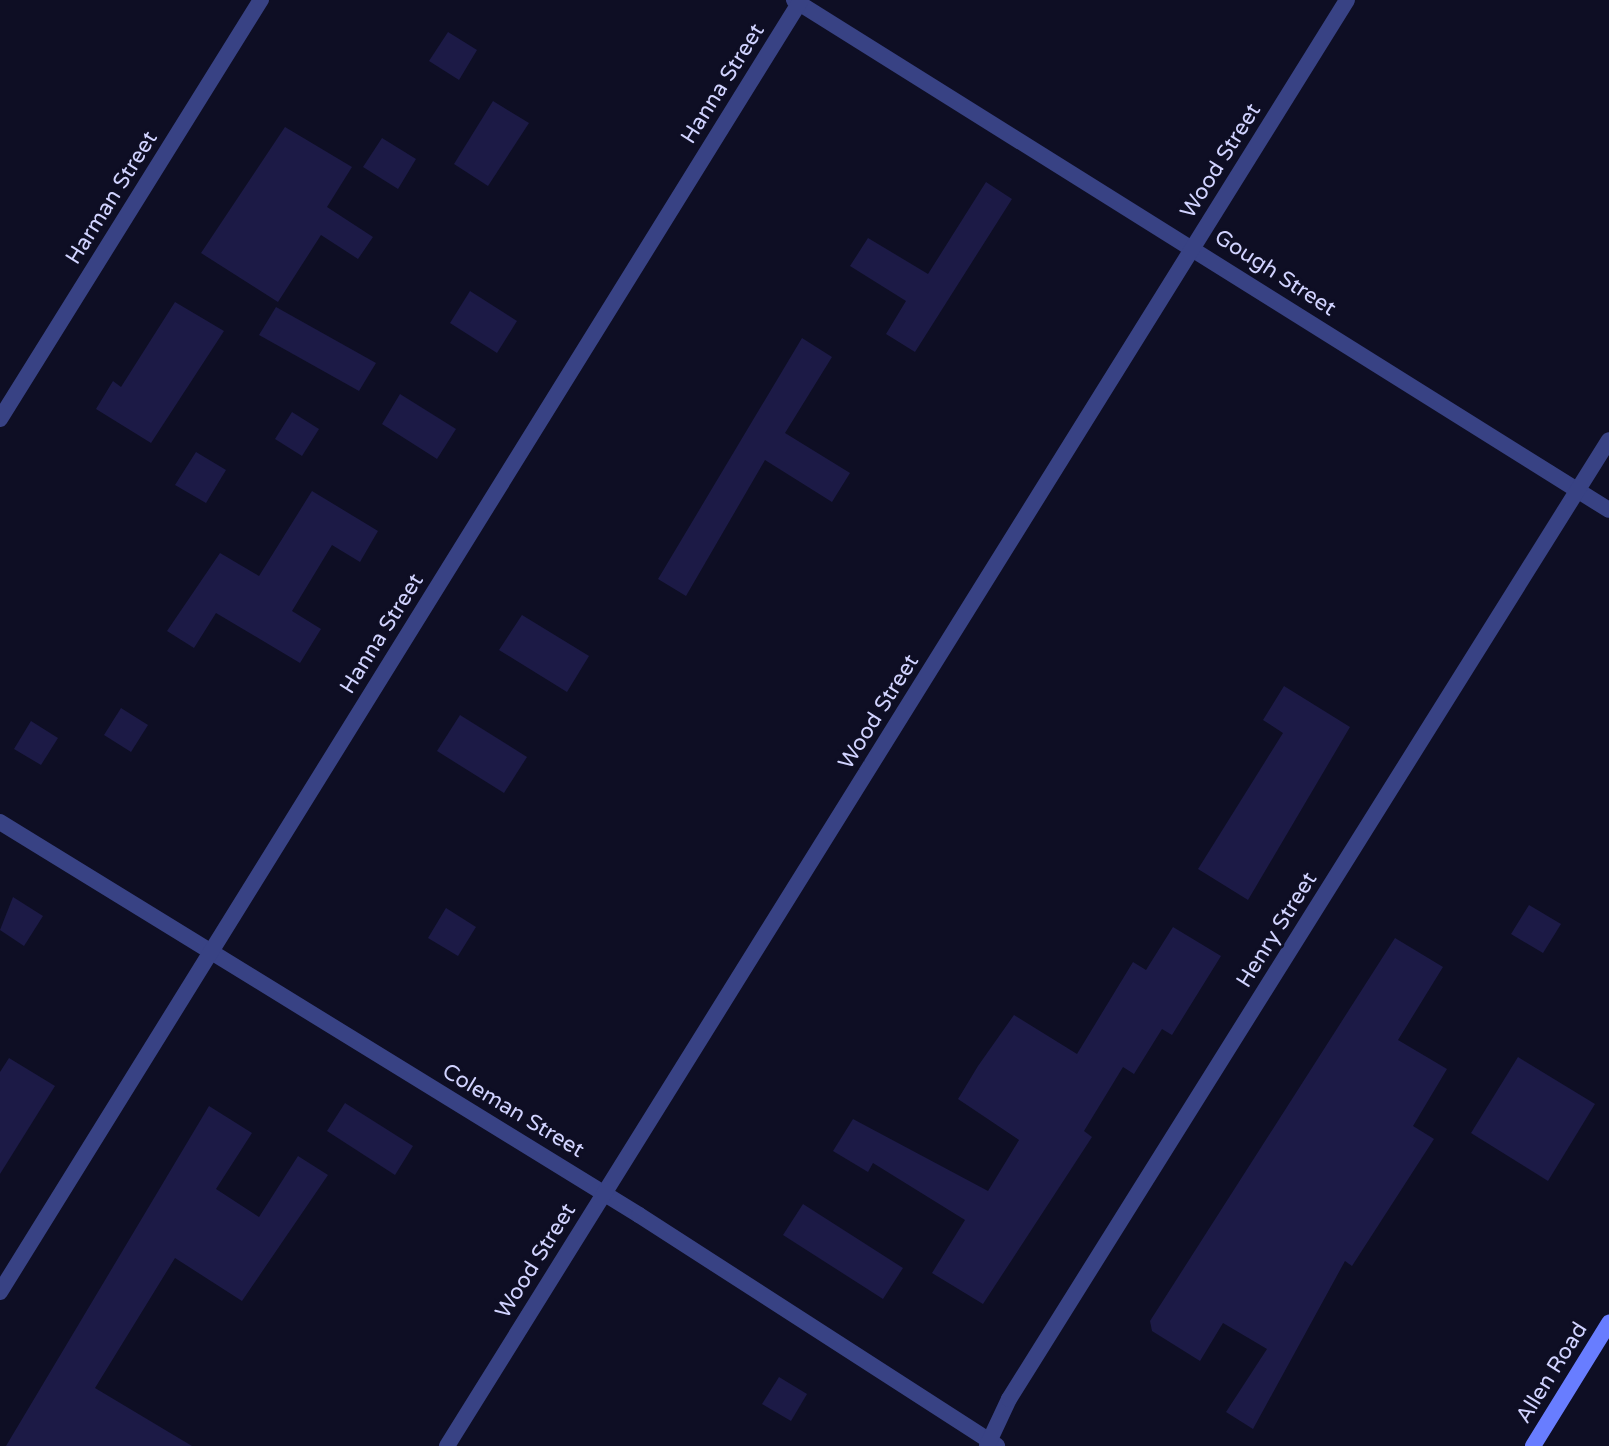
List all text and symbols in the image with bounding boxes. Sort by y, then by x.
street label: Hanna Street [676,19,770,149]
street label: Wood Street [1175,99,1267,223]
street label: Harman Street [61,127,163,269]
street label: Gough Street [1209,224,1341,322]
street label: Hanna Street [335,569,429,699]
street label: Wood Street [833,650,925,774]
street label: Henry Street [1231,867,1323,993]
street label: Coleman Street [437,1058,589,1164]
street label: Wood Street [490,1199,582,1323]
street label: Allen Road [1511,1318,1593,1428]

